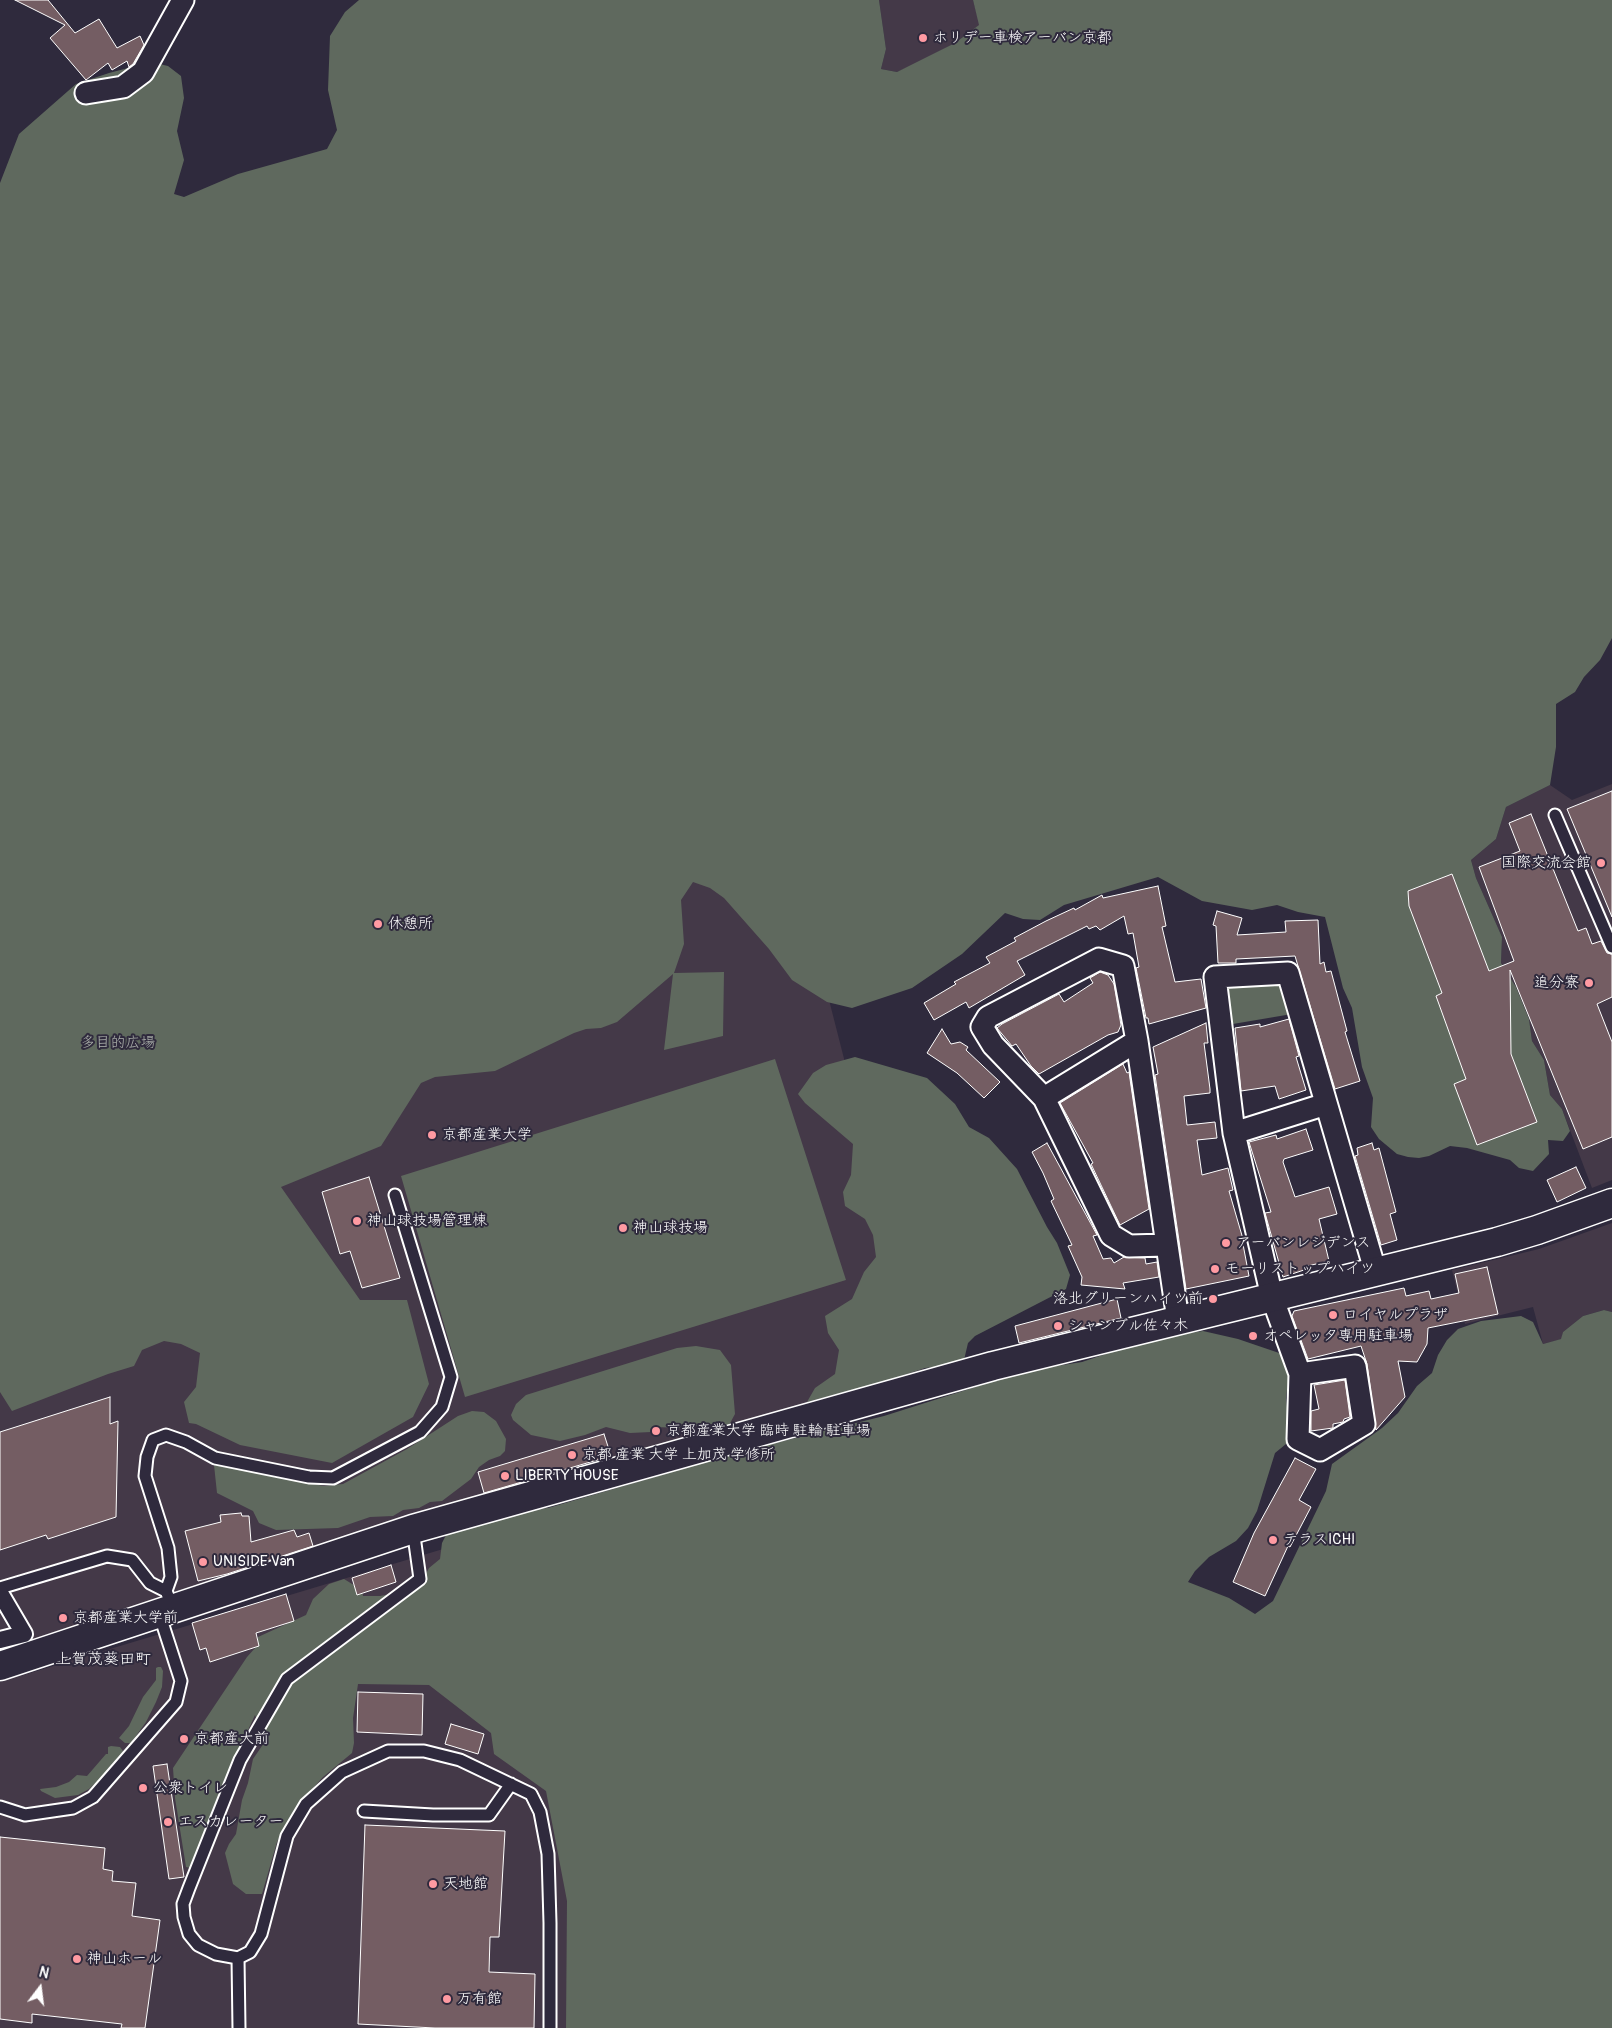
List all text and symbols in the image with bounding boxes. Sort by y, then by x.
place label: ホリデー車検アーバン京都 [933,29,1112,47]
marker: ホリデー車検アーバン京都 [917,32,929,44]
place label: 国際交流会館 [1501,854,1591,872]
marker: 国際交流会館 [1595,857,1607,869]
place label: 休憩所 [388,915,433,933]
marker: 休憩所 [372,918,384,930]
place label: 追分寮 [1534,974,1579,992]
marker: 追分寮 [1583,977,1595,989]
park label: 多目的広場 [81,1034,155,1052]
place label: 京都産業大学 [442,1126,532,1144]
marker: 京都産業大学 [426,1129,438,1141]
place label: 神山球技場管理棟 [367,1212,487,1230]
marker: 神山球技場管理棟 [351,1215,363,1227]
place label: 神山球技場 [633,1219,708,1237]
marker: 神山球技場 [617,1222,629,1234]
place label: アーバンレジデンス [1236,1234,1370,1252]
marker: アーバンレジデンス [1220,1237,1232,1249]
place label: モーリストップハイツ [1225,1260,1375,1278]
marker: モーリストップハイツ [1209,1263,1221,1275]
place label: 洛北グリーンハイツ前 [1053,1290,1203,1308]
marker: 洛北グリーンハイツ前 [1207,1293,1219,1305]
place label: ロイヤルプラザ [1343,1306,1448,1324]
marker: ロイヤルプラザ [1327,1309,1339,1321]
place label: シャンブル佐々木 [1068,1317,1188,1335]
marker: シャンブル佐々木 [1052,1320,1064,1332]
place label: オペレッタ専用駐車場 [1263,1327,1413,1345]
marker: オペレッタ専用駐車場 [1247,1330,1259,1342]
place label: 京都産業大学 臨時 駐輪 駐車場 [666,1422,871,1440]
marker: 京都産業大学 臨時 駐輪 駐車場 [650,1425,662,1437]
place label: 京都 産業 大学 上加茂 学修所 [582,1446,775,1464]
marker: 京都 産業 大学 上加茂 学修所 [566,1449,578,1461]
place label: LIBERTY HOUSE [515,1467,618,1485]
marker: LIBERTY HOUSE [499,1470,511,1482]
place label: テラスICHI [1283,1531,1355,1549]
marker: テラスICHI [1267,1534,1279,1546]
place label: UNISIDE Van [213,1553,295,1571]
marker: UNISIDE Van [197,1556,209,1568]
place label: 京都産業大学前 [73,1609,178,1627]
marker: 京都産業大学前 [57,1612,69,1624]
district label: 上賀茂葵田町 [55,1650,151,1670]
place label: 京都産大前 [194,1730,269,1748]
marker: 京都産大前 [178,1733,190,1745]
place label: 公衆トイレ [153,1779,228,1797]
marker: 公衆トイレ [137,1782,149,1794]
place label: エスカレーター [178,1813,284,1831]
marker: エスカレーター [162,1816,174,1828]
place label: 天地館 [443,1875,488,1893]
marker: 天地館 [427,1878,439,1890]
place label: 神山ホール [87,1950,162,1968]
marker: 神山ホール [71,1953,83,1965]
north arrow [15,1963,65,2013]
text: N [37,1964,51,1982]
place label: 万有館 [457,1990,502,2008]
marker: 万有館 [441,1993,453,2005]

